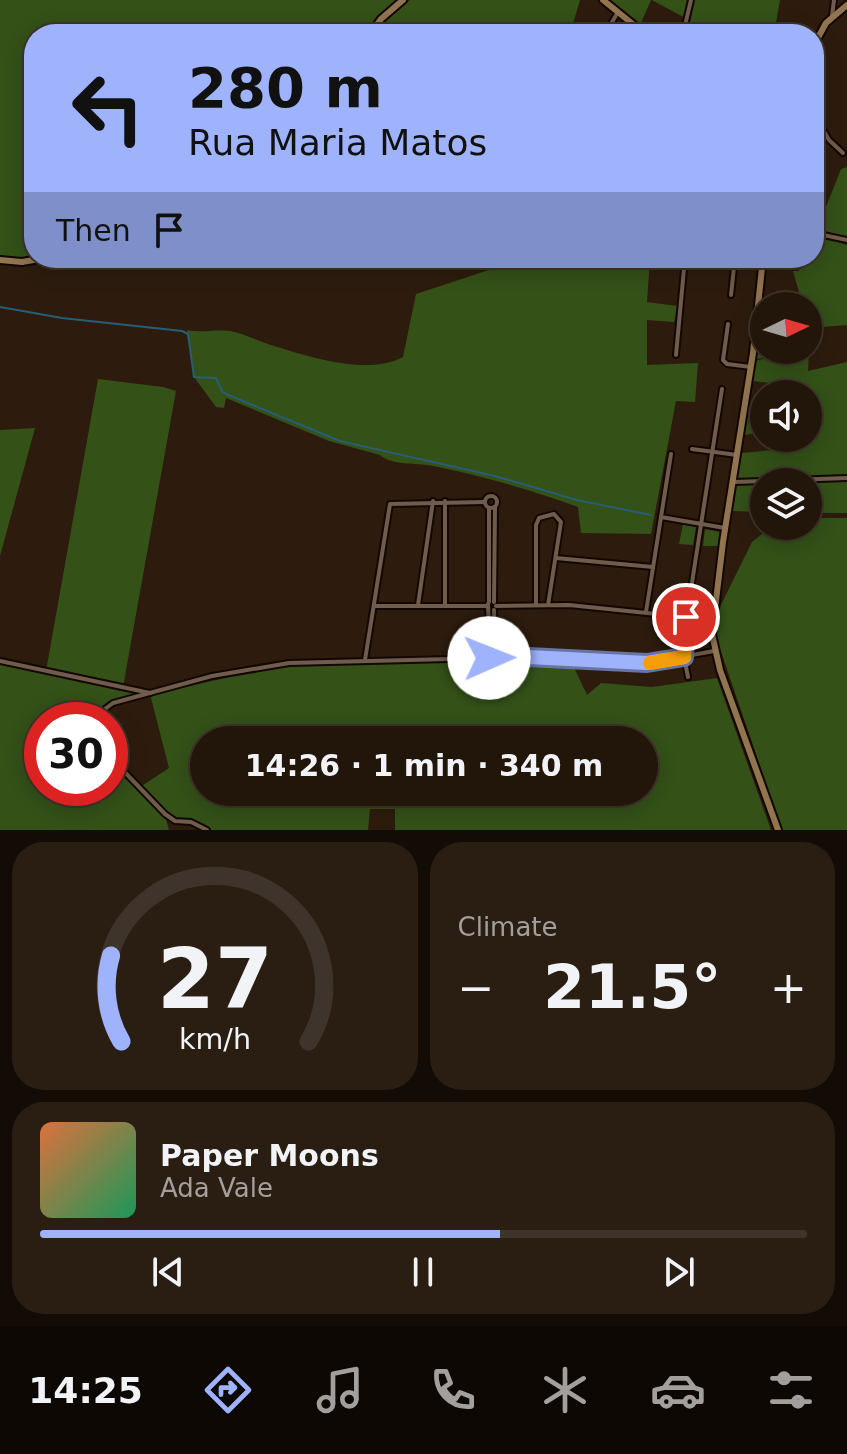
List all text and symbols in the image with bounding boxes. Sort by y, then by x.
text: 280 m [188,55,383,120]
icon: left [56,56,160,160]
text: Rua Maria Matos [188,122,487,163]
icon: arrive [147,208,191,252]
text: Then [56,213,131,248]
north arrow [750,292,822,364]
map controls [750,292,822,540]
button: sound [750,380,822,452]
button: layers [750,468,822,540]
pin [652,583,720,651]
icon: arrive [664,595,708,639]
position arrow [447,616,531,700]
speed limit sign: 30 [24,702,128,806]
text: 14:26 · 1 min · 340 m [245,748,603,783]
text: Climate [458,912,558,942]
text: 27 [157,931,273,1028]
text: 21.5° [543,952,721,1022]
text: − [458,962,494,1013]
text: + [770,962,807,1013]
text: km/h [179,1022,251,1056]
text: Paper Moons [160,1138,379,1173]
text: Ada Vale [160,1173,273,1203]
icon: previous [146,1250,190,1294]
icon: pause [401,1250,445,1294]
icon: next [657,1250,701,1294]
icon: directions [200,1362,256,1418]
icon: music [312,1362,368,1418]
icon: phone [425,1362,481,1418]
icon: climate [537,1362,593,1418]
icon: car [650,1362,706,1418]
icon: filters [763,1362,819,1418]
text: 14:25 [28,1370,143,1411]

